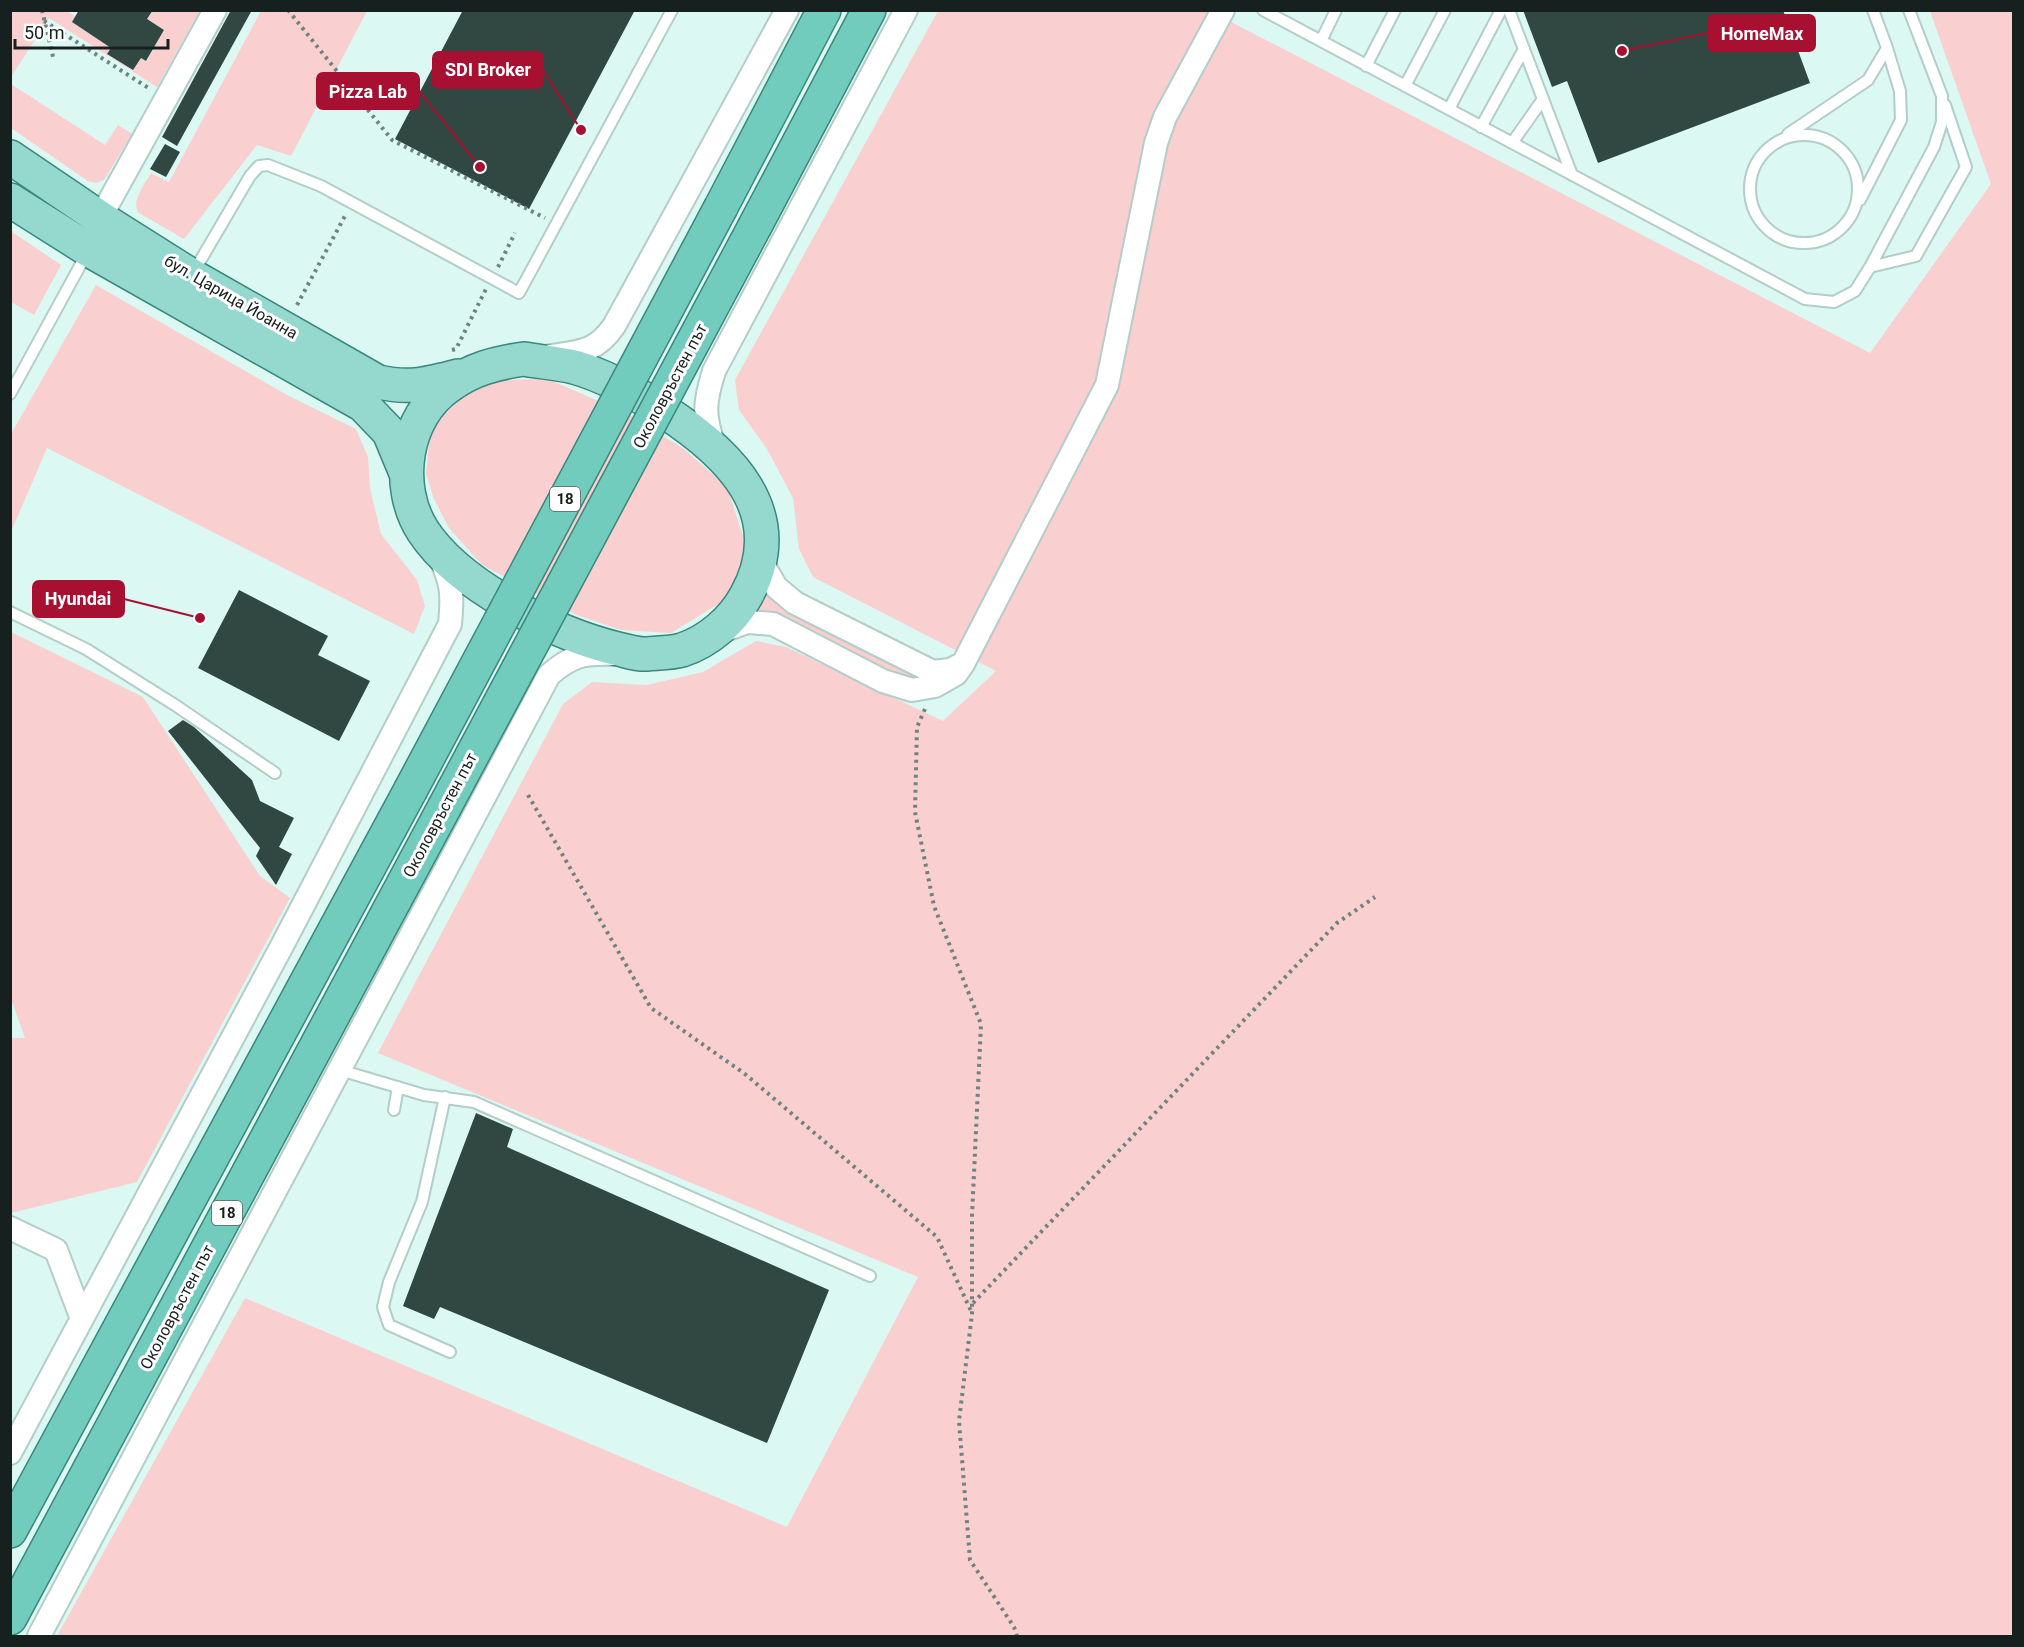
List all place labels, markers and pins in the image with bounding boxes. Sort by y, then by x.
callout: HomeMax [1708,15,1815,51]
callout: SDI Broker [433,52,543,88]
callout: Pizza Lab [317,73,419,109]
callout: Hyundai [33,581,124,617]

